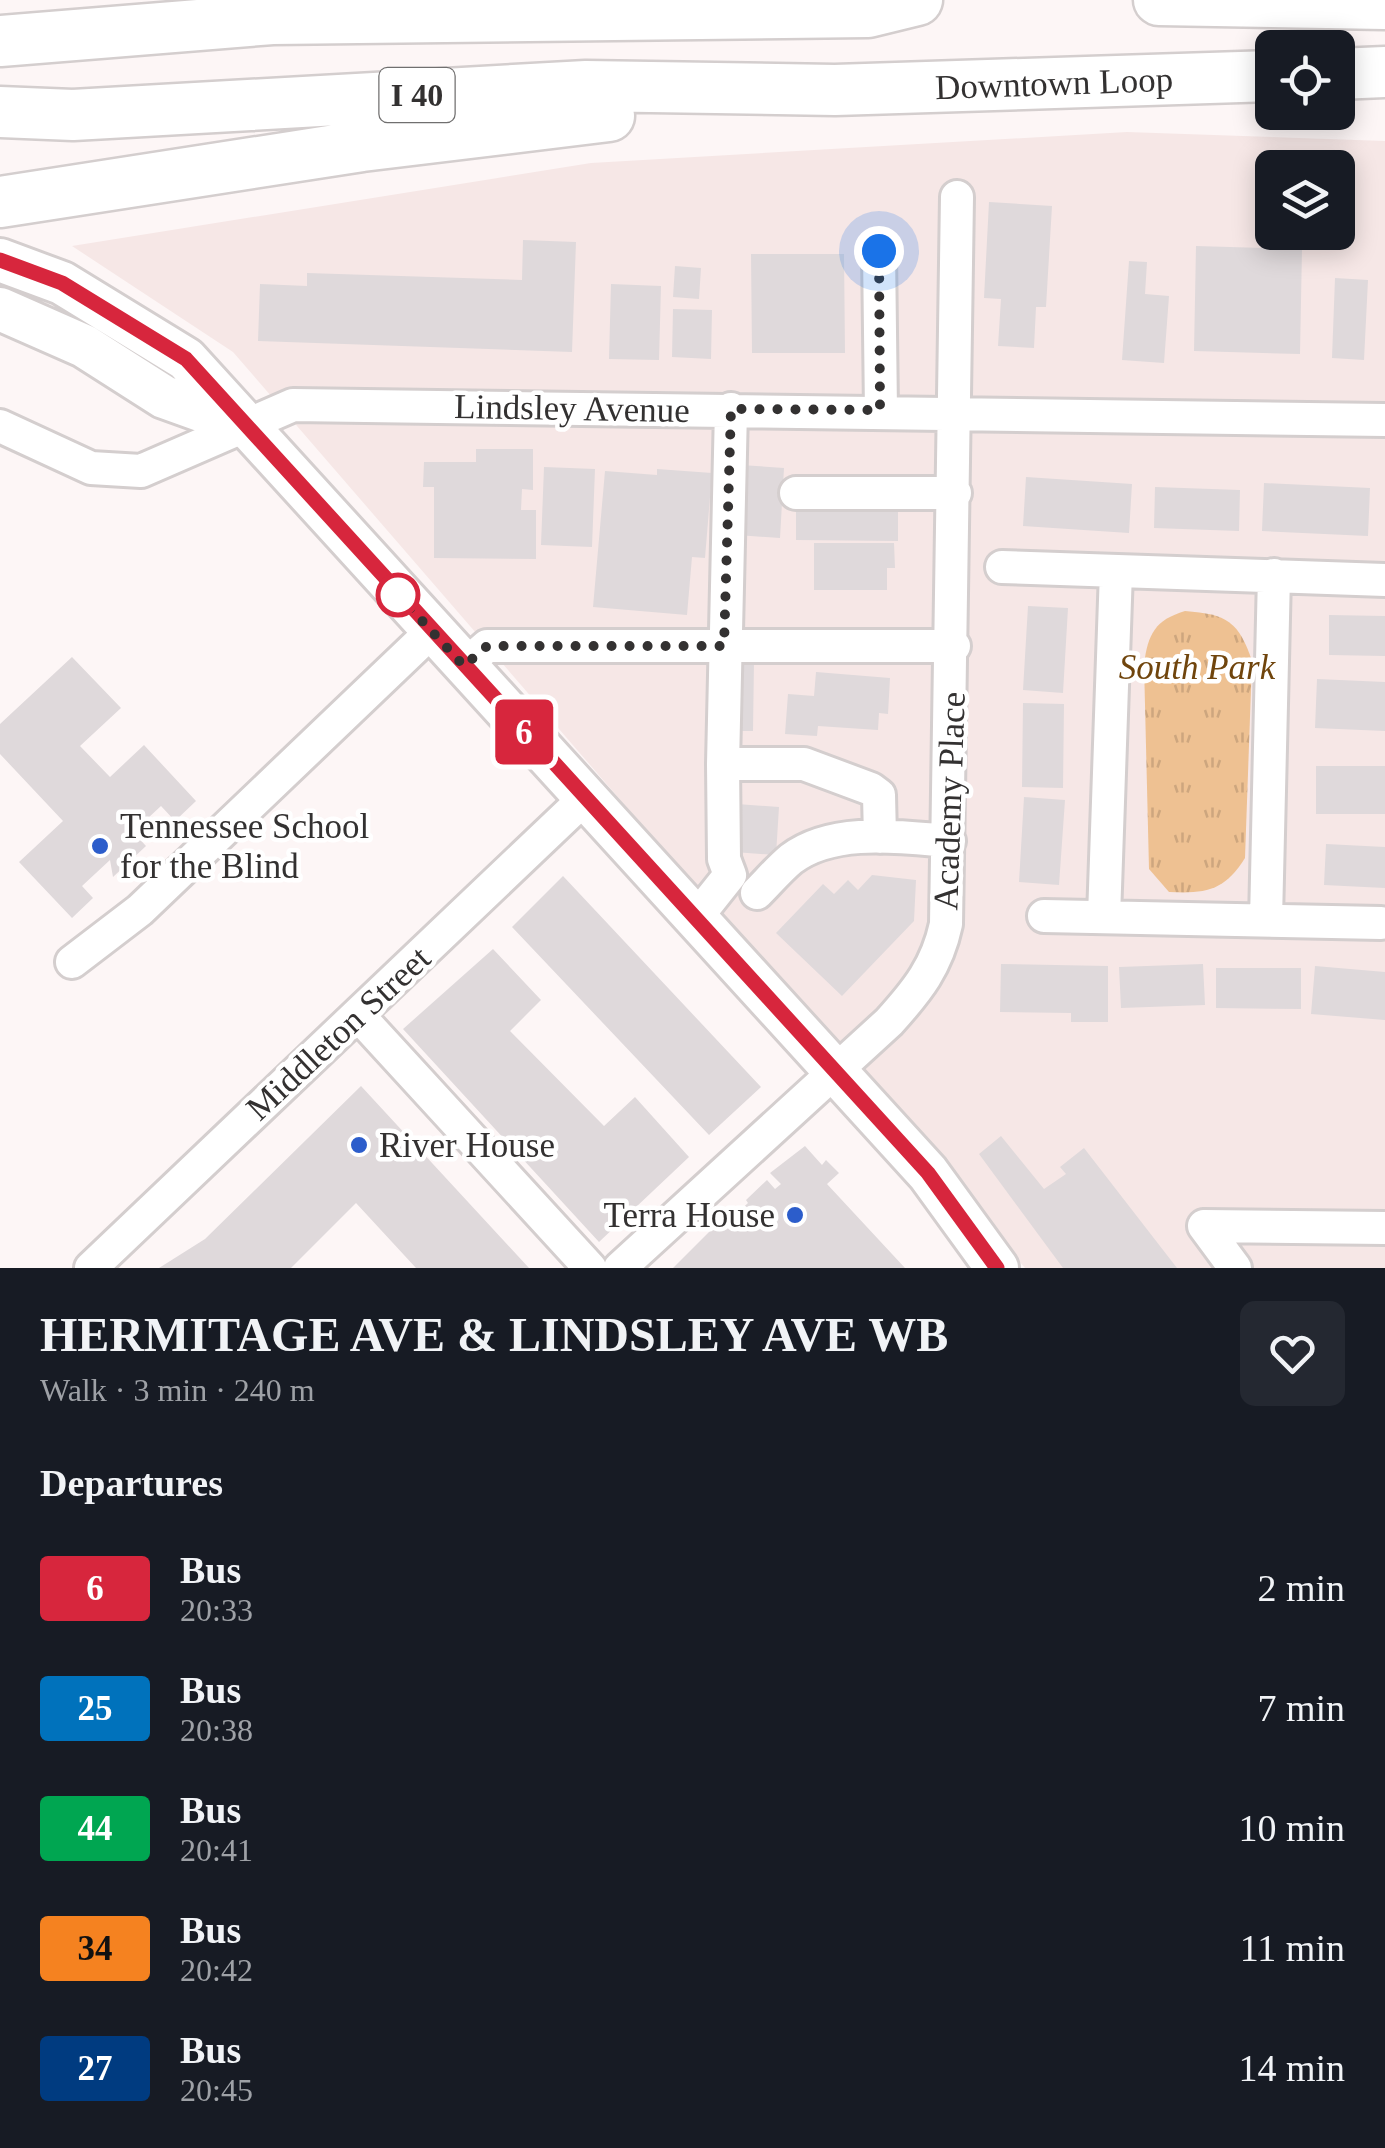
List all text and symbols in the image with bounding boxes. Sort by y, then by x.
map controls [1255,30,1355,250]
button: locate [1255,30,1355,130]
street label: Downtown Loop [934,60,1174,107]
road number: I 40 [380,68,454,122]
button: layers [1255,150,1355,250]
your location [854,226,904,276]
street label: Lindsley Avenue [454,387,690,430]
unlabelled marker [377,574,419,616]
park label: South Park [1119,648,1277,687]
street label: Academy Place [926,691,973,911]
line badge: 6 [492,700,556,764]
text: 6 [515,713,533,752]
place label: Tennessee School for the Blind [120,807,370,886]
marker: Tennessee School for the Blind [89,835,111,857]
street label: Middleton Street [239,938,438,1128]
place label: River House [379,1126,555,1165]
marker: River House [348,1134,370,1156]
place label: Terra House [604,1196,775,1235]
marker: Terra House [784,1204,806,1226]
button: heart [1240,1301,1345,1406]
text: HERMITAGE AVE & LINDSLEY AVE WB [40,1308,948,1361]
text: Walk · 3 min · 240 m [40,1372,315,1408]
text: Departures [40,1462,223,1504]
text: Bus [180,1549,241,1591]
text: 2 min [1257,1567,1345,1609]
text: 6 [86,1569,104,1608]
text: 20:33 [180,1592,253,1628]
text: Bus [180,1669,241,1711]
text: 7 min [1257,1687,1345,1729]
text: 25 [78,1689,113,1728]
text: 20:38 [180,1712,253,1748]
text: Bus [180,1789,241,1831]
text: 10 min [1238,1807,1345,1849]
text: 44 [78,1809,113,1848]
text: 20:41 [180,1832,253,1868]
text: Bus [180,1909,241,1951]
text: 11 min [1240,1927,1345,1969]
text: 34 [78,1929,113,1968]
text: 20:42 [180,1952,253,1988]
text: Bus [180,2029,241,2071]
text: 14 min [1238,2047,1345,2089]
text: 27 [78,2049,113,2088]
text: 20:45 [180,2072,253,2108]

